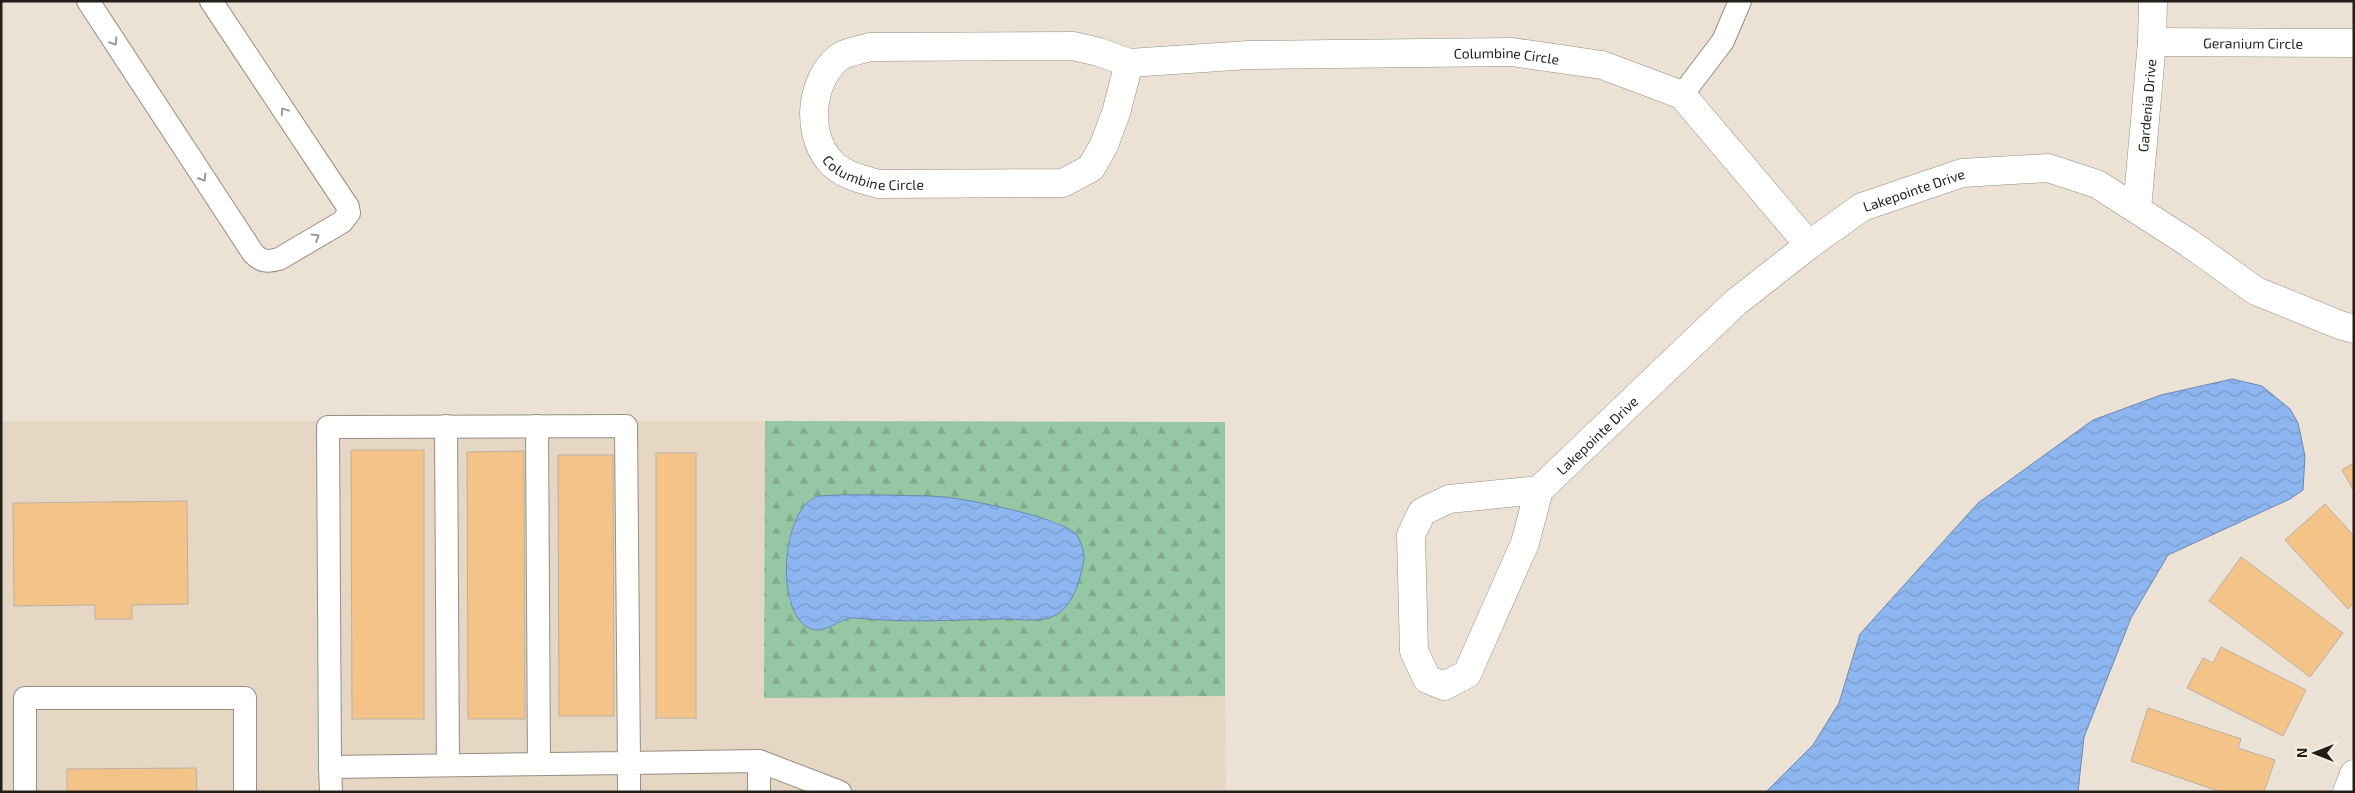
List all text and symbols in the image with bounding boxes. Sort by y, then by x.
street label: Geranium Circle [2203,34,2303,51]
one-way arrow [108,36,117,46]
street label: Columbine Circle [1454,43,1560,67]
street label: Gardenia Drive [2134,58,2159,153]
one-way arrow [281,107,290,116]
street label: Columbine Circle [819,151,924,193]
street label: Lakepointe Drive [1861,164,1967,215]
one-way arrow [197,173,207,182]
one-way arrow [311,234,320,244]
street label: Lakepointe Drive [1552,392,1641,478]
north arrow [2290,728,2340,778]
text: N [2293,748,2310,758]

